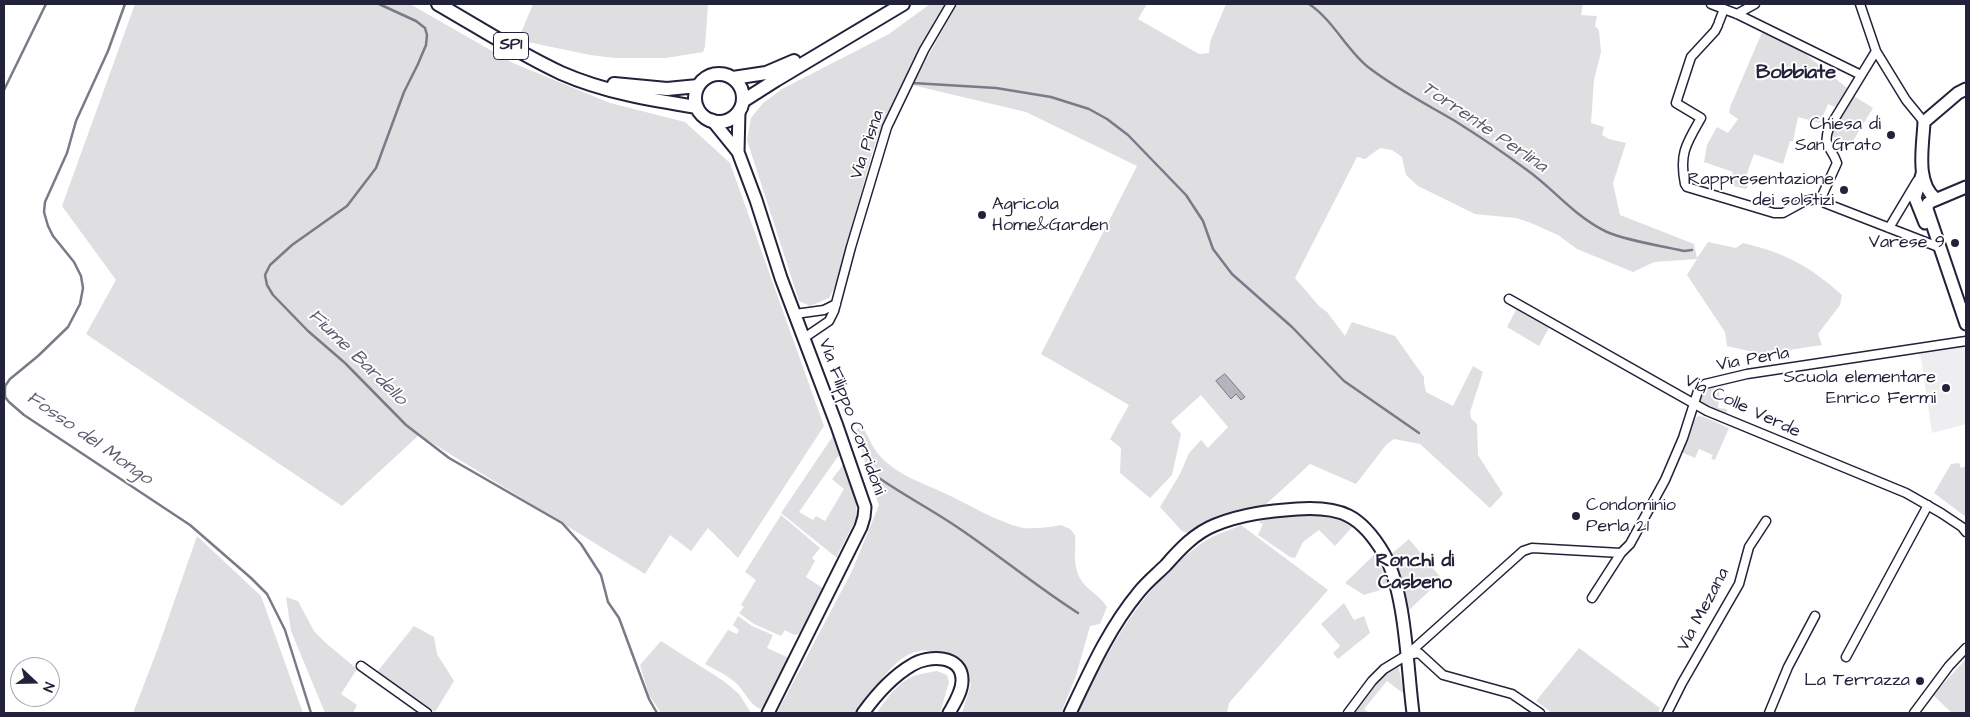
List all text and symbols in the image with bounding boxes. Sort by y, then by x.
road number: SP1 [494,32,528,59]
district label: Bobbiate [1756,62,1836,86]
water label: Torrente Perlina [1417,78,1551,178]
street label: Via Pisna [846,108,890,182]
place label: Chiesa di San Grato [1795,114,1881,156]
marker: Chiesa di San Grato [1885,129,1897,141]
place label: Rappresentazione dei solstizi [1688,169,1834,212]
marker: Rappresentazione dei solstizi [1838,184,1850,196]
place label: Agricola Home&Garden [992,194,1108,236]
marker: Agricola Home&Garden [976,209,988,221]
place label: Varese 9 [1869,232,1945,254]
marker: Varese 9 [1949,237,1961,249]
water label: Fiume Bardello [303,305,411,411]
street label: Via Filippo Corridoni [813,336,889,498]
street label: Via Perla [1715,343,1791,377]
place label: Scuola elementare Enrico Fermi [1783,367,1936,409]
street label: Via Colle Verde [1680,371,1804,443]
marker: Scuola elementare Enrico Fermi [1940,382,1952,394]
water label: Fosso del Mongo [22,387,156,491]
place label: Condominio Perla 21 [1586,495,1676,538]
marker: Condominio Perla 21 [1570,510,1582,522]
district label: Ronchi di Casbeno [1376,551,1454,595]
street label: Via Mezana [1673,565,1735,655]
north arrow [10,657,60,707]
place label: La Terrazza [1804,670,1910,692]
marker: La Terrazza [1914,675,1926,687]
text: N [37,679,59,695]

